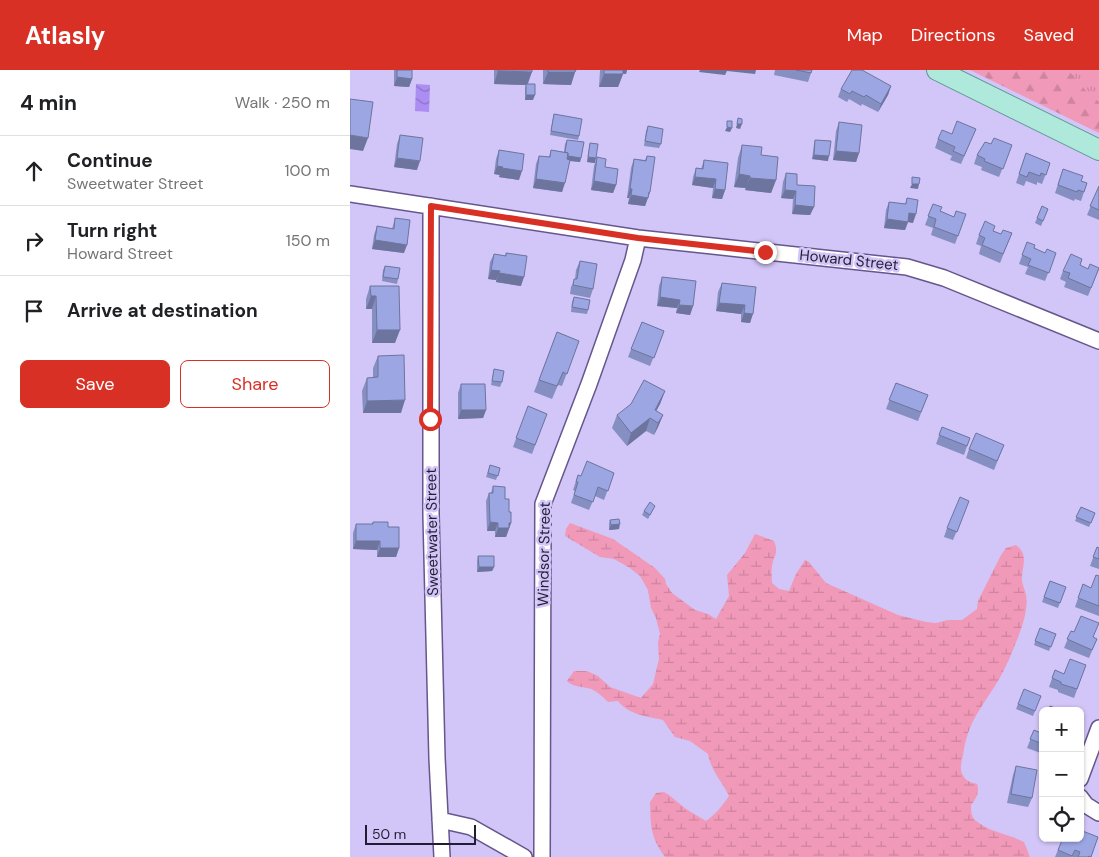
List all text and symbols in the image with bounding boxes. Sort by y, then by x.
text: Atlasly [25,20,105,51]
text: Map [847,23,883,47]
text: Directions [911,23,996,47]
text: Saved [1024,23,1074,47]
text: 4 min [20,89,77,117]
text: Walk · 250 m [235,92,330,113]
text: Continue [67,148,153,173]
icon: ahead [20,157,48,185]
text: 100 m [285,160,330,181]
text: Sweetwater Street [67,173,203,194]
text: Turn right [67,218,157,243]
icon: right [20,227,48,255]
text: 150 m [286,230,330,251]
route end [754,241,777,264]
text: Howard Street [67,243,173,264]
street label: Howard Street [799,245,900,275]
icon: arrive [20,297,48,325]
text: Arrive at destination [67,298,258,323]
button: Save [20,360,170,408]
button: Share [180,360,330,408]
route start [419,408,442,431]
street label: Sweetwater Street [421,468,443,596]
street label: Windsor Street [533,501,555,606]
map controls [1039,707,1084,842]
button: + [1039,707,1084,752]
button: − [1039,752,1084,797]
button: locate [1039,797,1084,842]
scale bar [365,822,476,845]
text: 50 m [372,825,406,843]

